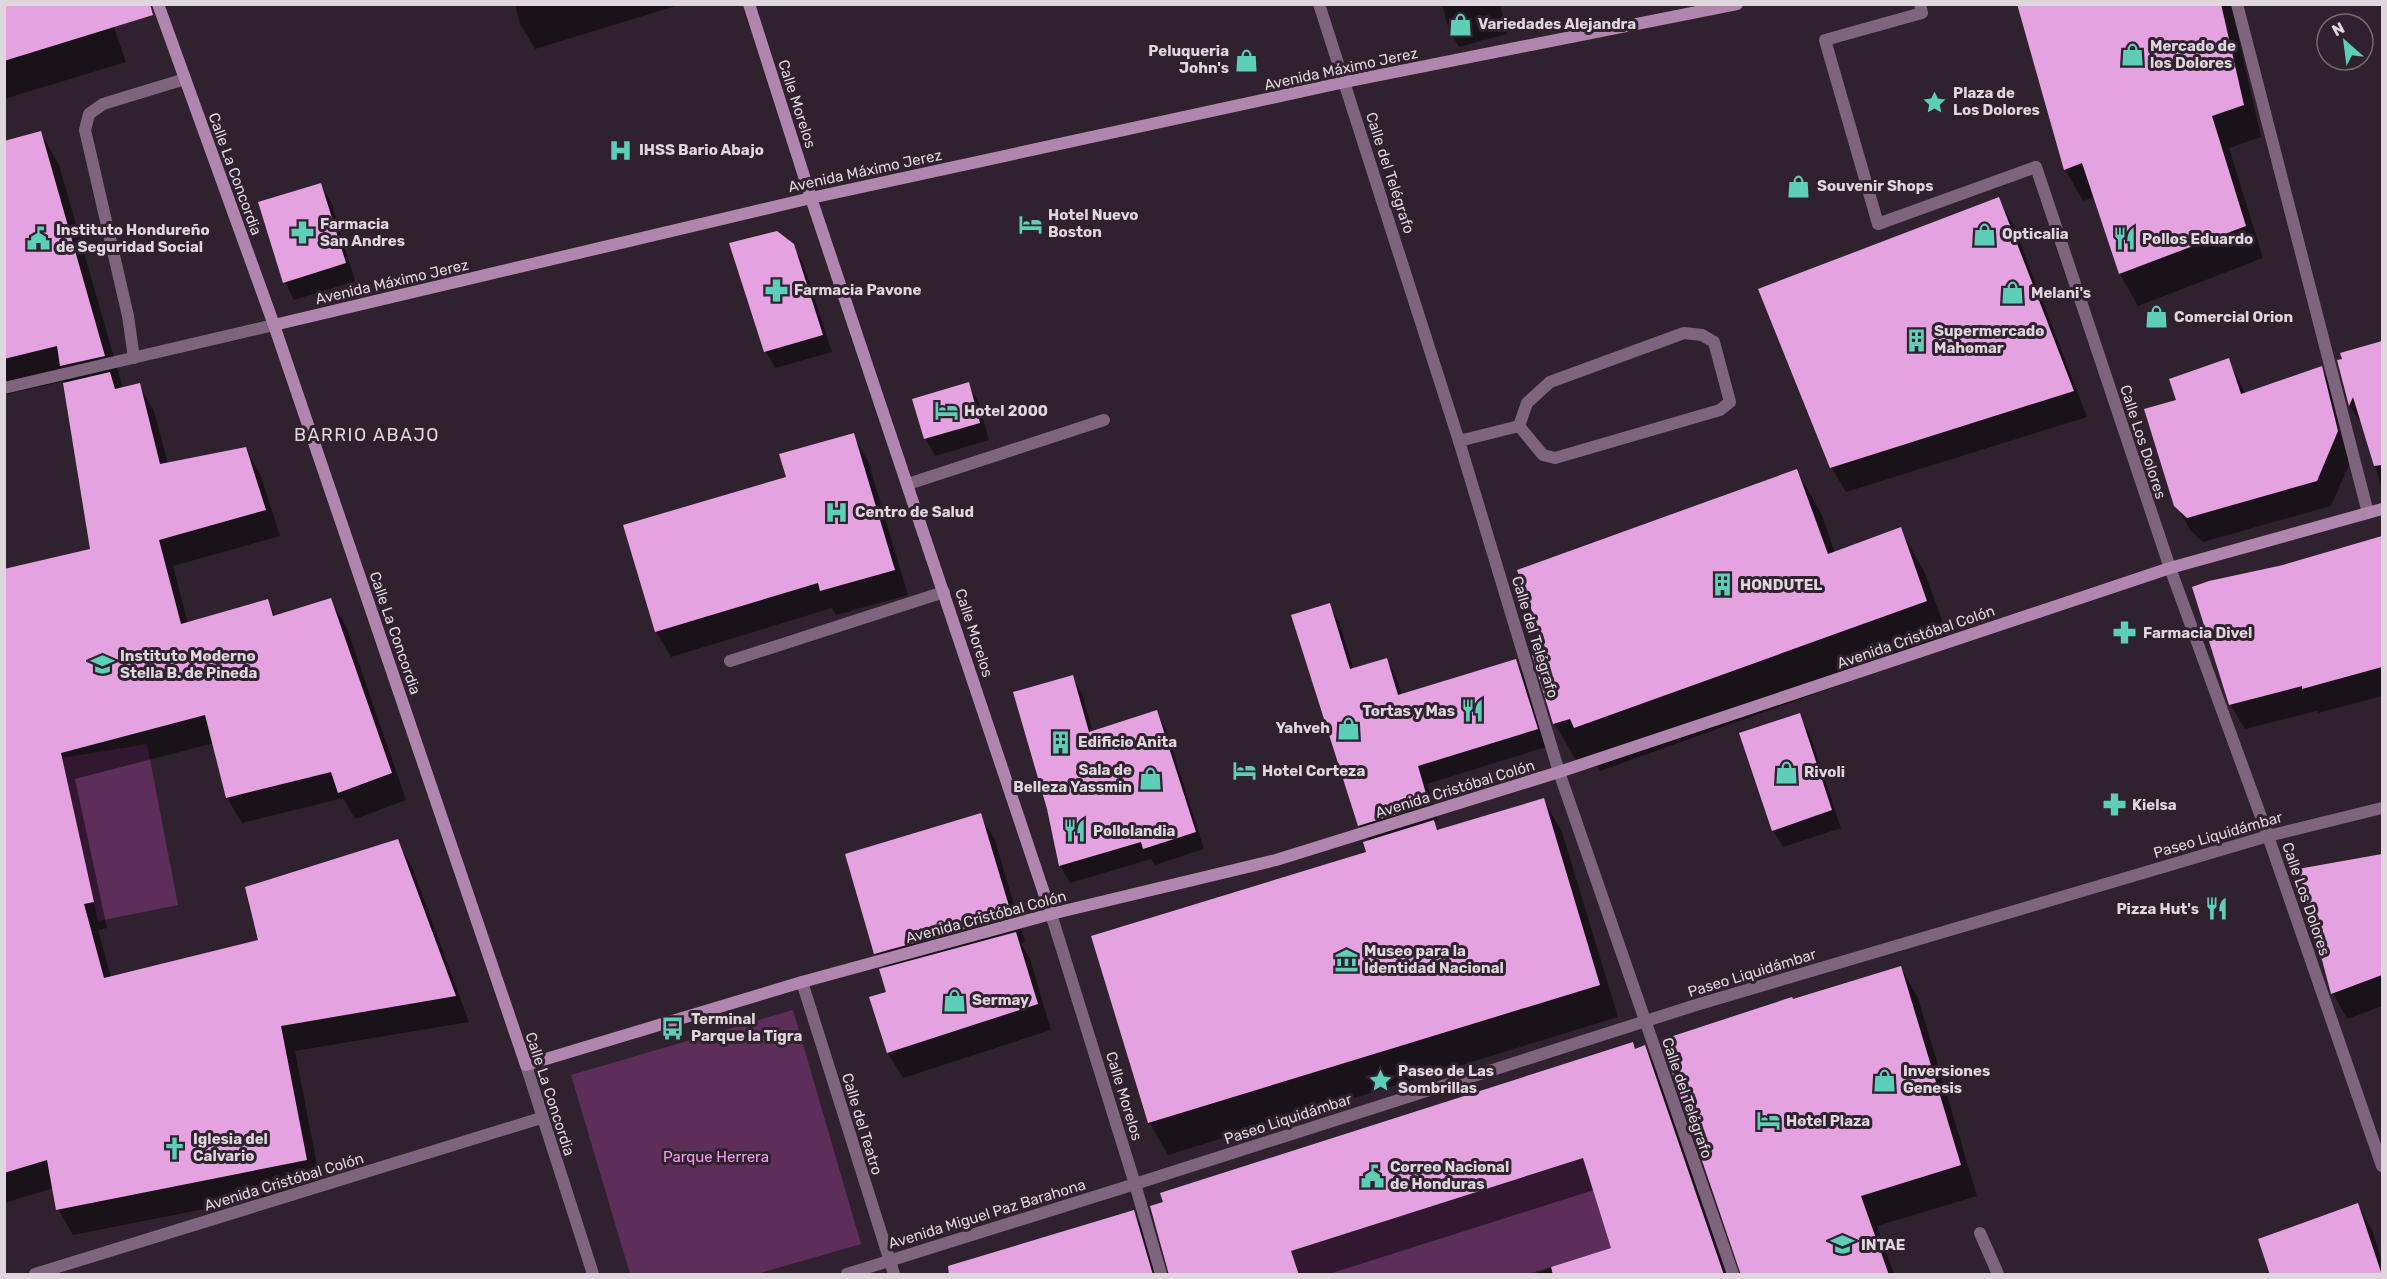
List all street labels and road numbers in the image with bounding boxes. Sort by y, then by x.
street label: Avenida Máximo Jerez [1263,44,1420,94]
street label: Calle Morelos [774,57,820,151]
street label: Calle La Concordia [204,110,266,238]
street label: Calle del Telégrafo [1362,110,1418,236]
street label: Avenida Máximo Jerez [787,146,944,196]
street label: Avenida Máximo Jerez [314,256,471,308]
street label: Calle Los Dolores [2116,383,2170,502]
street label: Calle La Concordia [365,569,425,697]
street label: Calle del Telégrafo [1508,574,1562,700]
street label: Calle Morelos [951,586,997,680]
street label: Avenida Cristóbal Colón [1835,602,1997,672]
street label: Avenida Cristóbal Colón [1373,756,1537,822]
street label: Paseo Liquidámbar [2151,808,2285,862]
street label: Calle Los Dolores [2278,840,2334,958]
street label: Avenida Cristóbal Colón [904,887,1068,947]
street label: Paseo Liquidámbar [1686,945,1819,1001]
street label: Calle La Concordia [522,1030,578,1158]
street label: Calle del Telégrafo [1658,1035,1716,1161]
street label: Calle Morelos [1102,1049,1146,1143]
street label: Calle del Teatro [838,1071,886,1177]
street label: Paseo Liquidámbar [1222,1090,1354,1148]
street label: Avenida Cristóbal Colón [202,1149,366,1215]
street label: Avenida Miguel Paz Barahona [886,1175,1088,1253]

